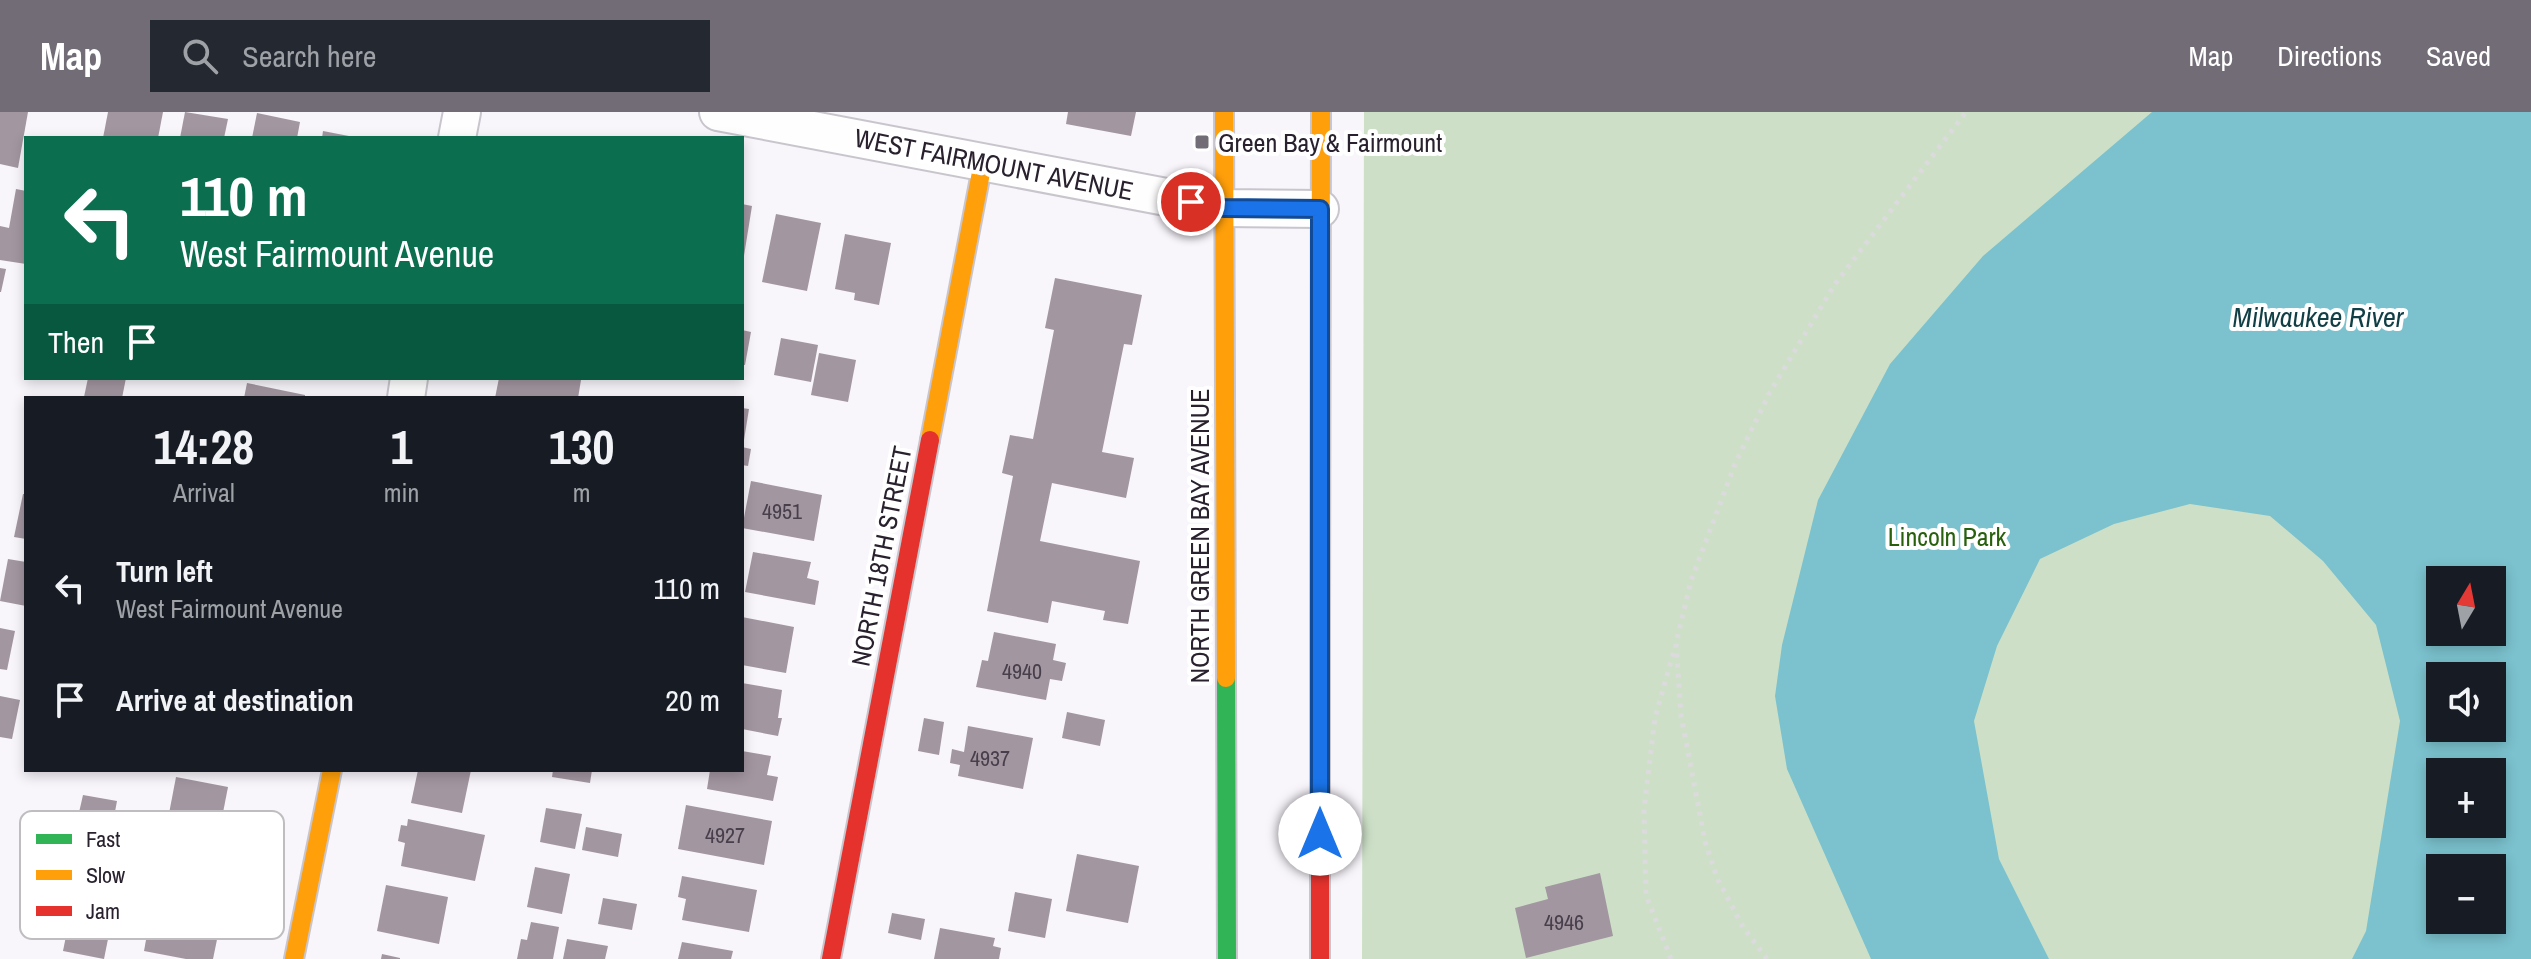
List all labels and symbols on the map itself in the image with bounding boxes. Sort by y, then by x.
street label: WEST FAIRMOUNT AVENUE [852,120,1136,208]
place label: Green Bay & Fairmount [1218,125,1442,160]
marker: Green Bay & Fairmount [1193,133,1211,151]
pin [1157,168,1225,236]
water label: Milwaukee River [2233,298,2405,336]
street label: NORTH GREEN BAY AVENUE [1182,389,1217,683]
street label: NORTH 18TH STREET [842,443,920,669]
house number: 4951 [762,496,802,526]
park label: Lincoln Park [1888,519,2007,554]
north arrow [2426,566,2506,646]
house number: 4940 [1002,656,1042,686]
house number: 4937 [970,743,1010,773]
position arrow [1278,792,1362,876]
legend [20,811,284,939]
house number: 4927 [705,820,745,850]
text: Fast [86,824,120,854]
text: Slow [86,860,125,890]
text: Jam [86,896,120,926]
house number: 4946 [1544,907,1584,937]

